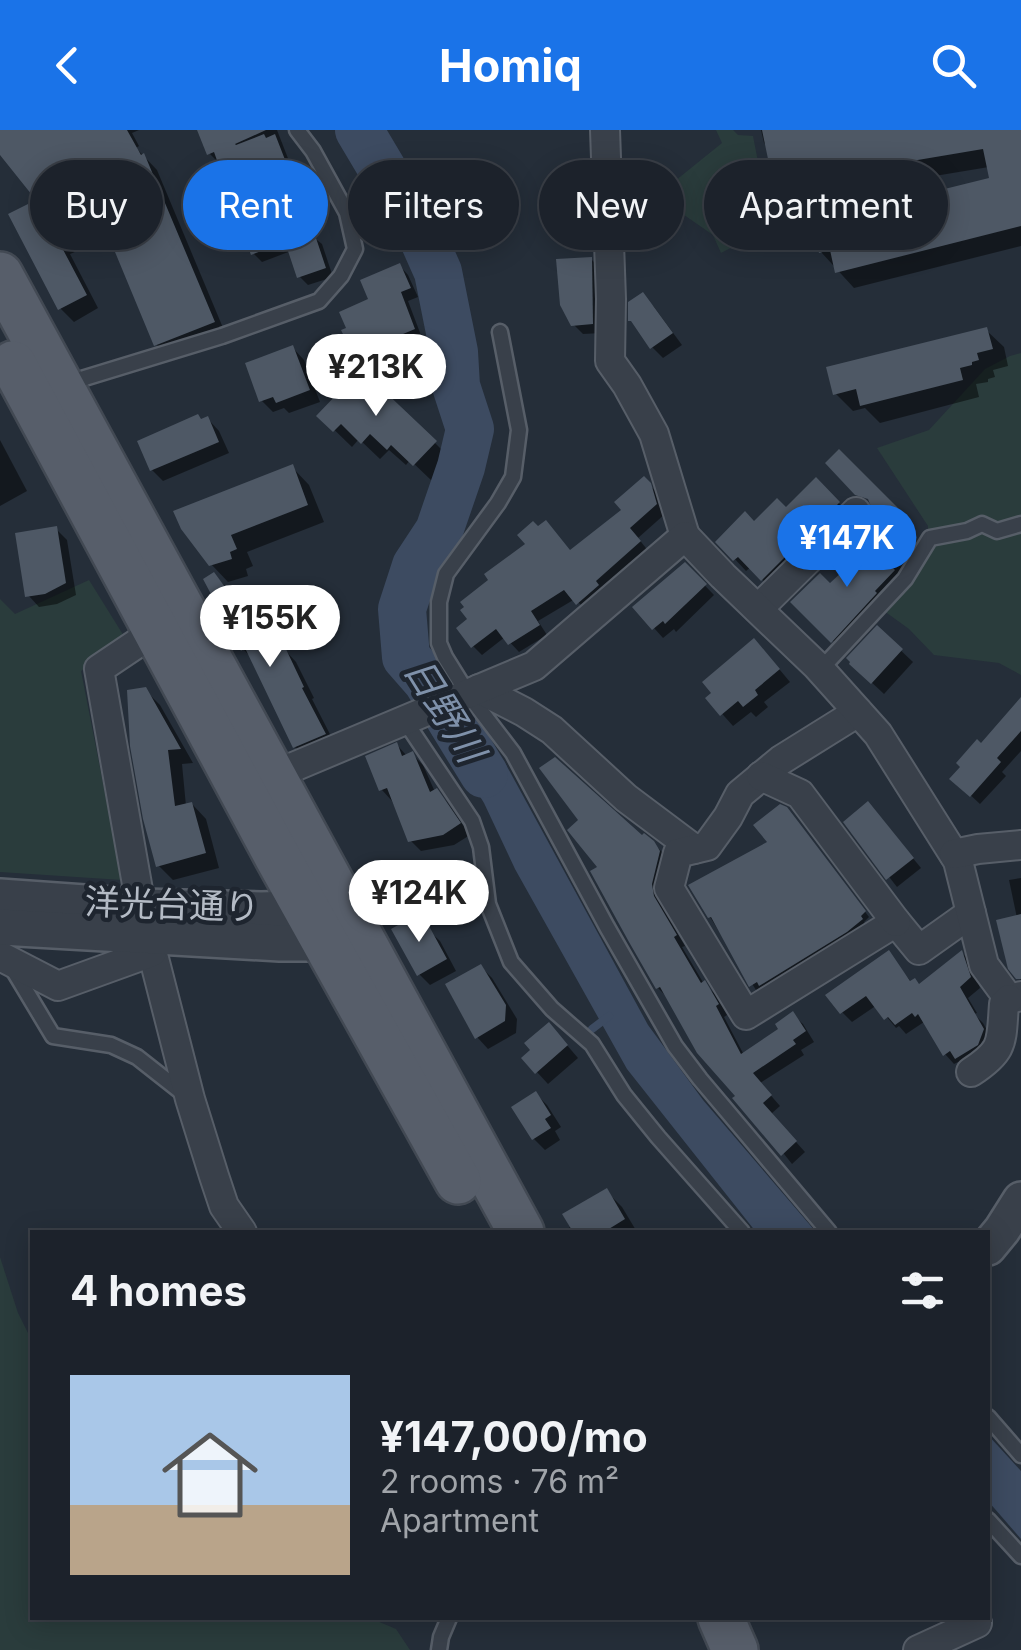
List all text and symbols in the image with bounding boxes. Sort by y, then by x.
icon: back [40,38,95,93]
text: Homiq [439,38,582,93]
icon: search [926,38,981,93]
chip: Buy [30,160,163,250]
chip: Rent [183,160,328,250]
chip: Filters [348,160,519,250]
chip: New [539,160,684,250]
chip: Apartment [704,160,948,250]
pin: ¥213K [306,334,446,419]
text: ¥213K [328,347,424,386]
pin: ¥147K [777,505,917,590]
text: ¥147K [799,518,895,557]
pin: ¥155K [200,585,340,670]
text: ¥155K [222,598,318,637]
water label: 日野川 [395,649,497,773]
pin: ¥124K [349,860,489,945]
text: ¥124K [371,873,467,912]
street label: 洋光台通り [84,880,260,928]
icon: filters [895,1263,950,1318]
text: 4 homes [70,1265,247,1316]
text: ¥147,000/mo [380,1411,648,1462]
icon: home [150,1415,270,1535]
text: 2 rooms · 76 m² [380,1462,619,1501]
text: Apartment [380,1501,539,1540]

